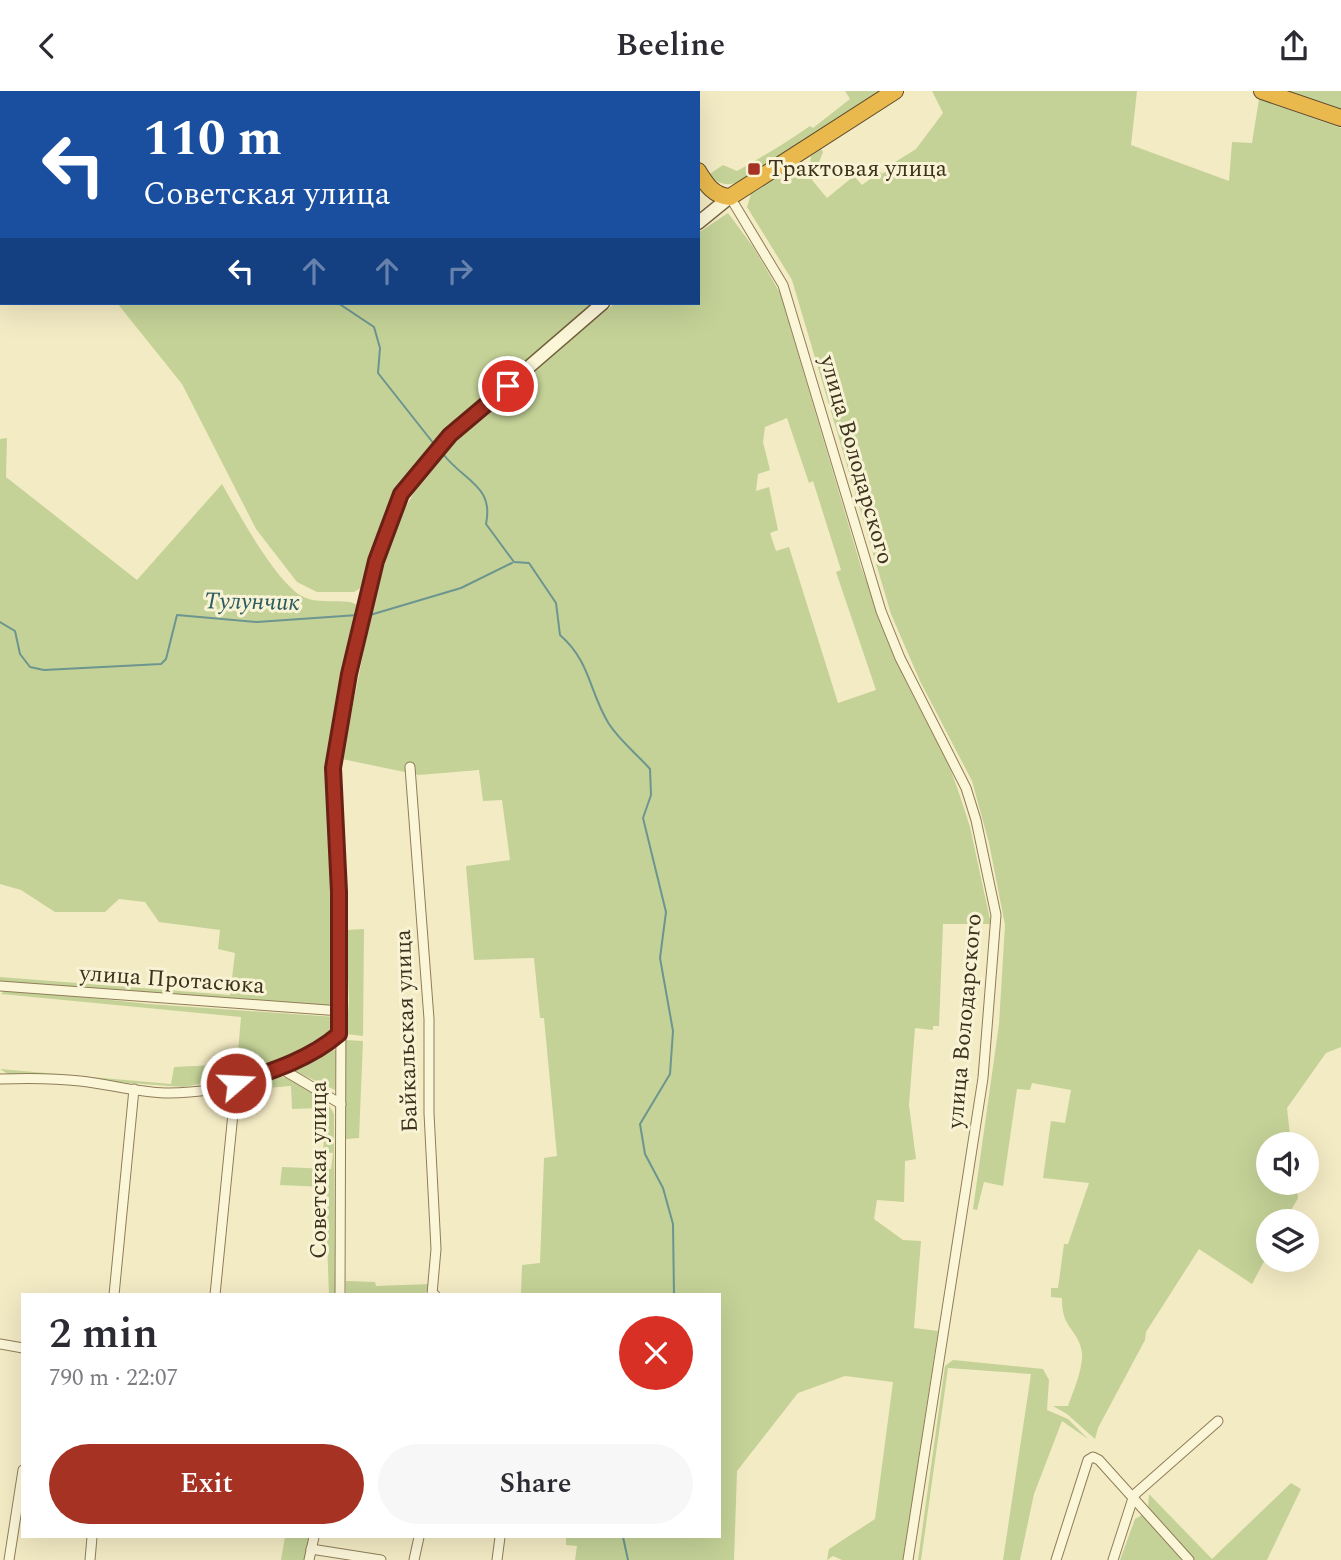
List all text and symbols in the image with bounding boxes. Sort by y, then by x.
text: Beeline [616,21,725,70]
icon: back [28,27,66,65]
icon: share [1275,27,1313,65]
text: 110 m [143,102,282,177]
icon: left [28,119,119,210]
place label: Трактовая улица [768,152,947,187]
marker: Трактовая улица [746,161,762,177]
text: Советская улица [143,170,390,219]
icon: left [222,252,260,290]
icon: ahead [295,252,333,290]
icon: ahead [368,252,406,290]
icon: right [441,252,479,290]
street label: улица Володарского [809,351,903,569]
pin [478,356,538,416]
icon: arrive [489,367,527,405]
water label: Тулунчик [204,583,301,621]
street label: улица Володарского [938,912,992,1131]
street label: Байкальская улица [386,929,428,1133]
street label: улица Протасюка [77,956,266,1004]
position arrow [199,1046,273,1120]
street label: Советская улица [302,1081,337,1259]
map controls [1256,1132,1319,1272]
button: sound [1256,1132,1319,1195]
button: layers [1256,1209,1319,1272]
text: 2 min [49,1303,158,1366]
button: close [619,1316,693,1390]
text: 790 m · 22:07 [49,1361,178,1396]
button: Exit [49,1444,364,1524]
button: Share [378,1444,693,1524]

